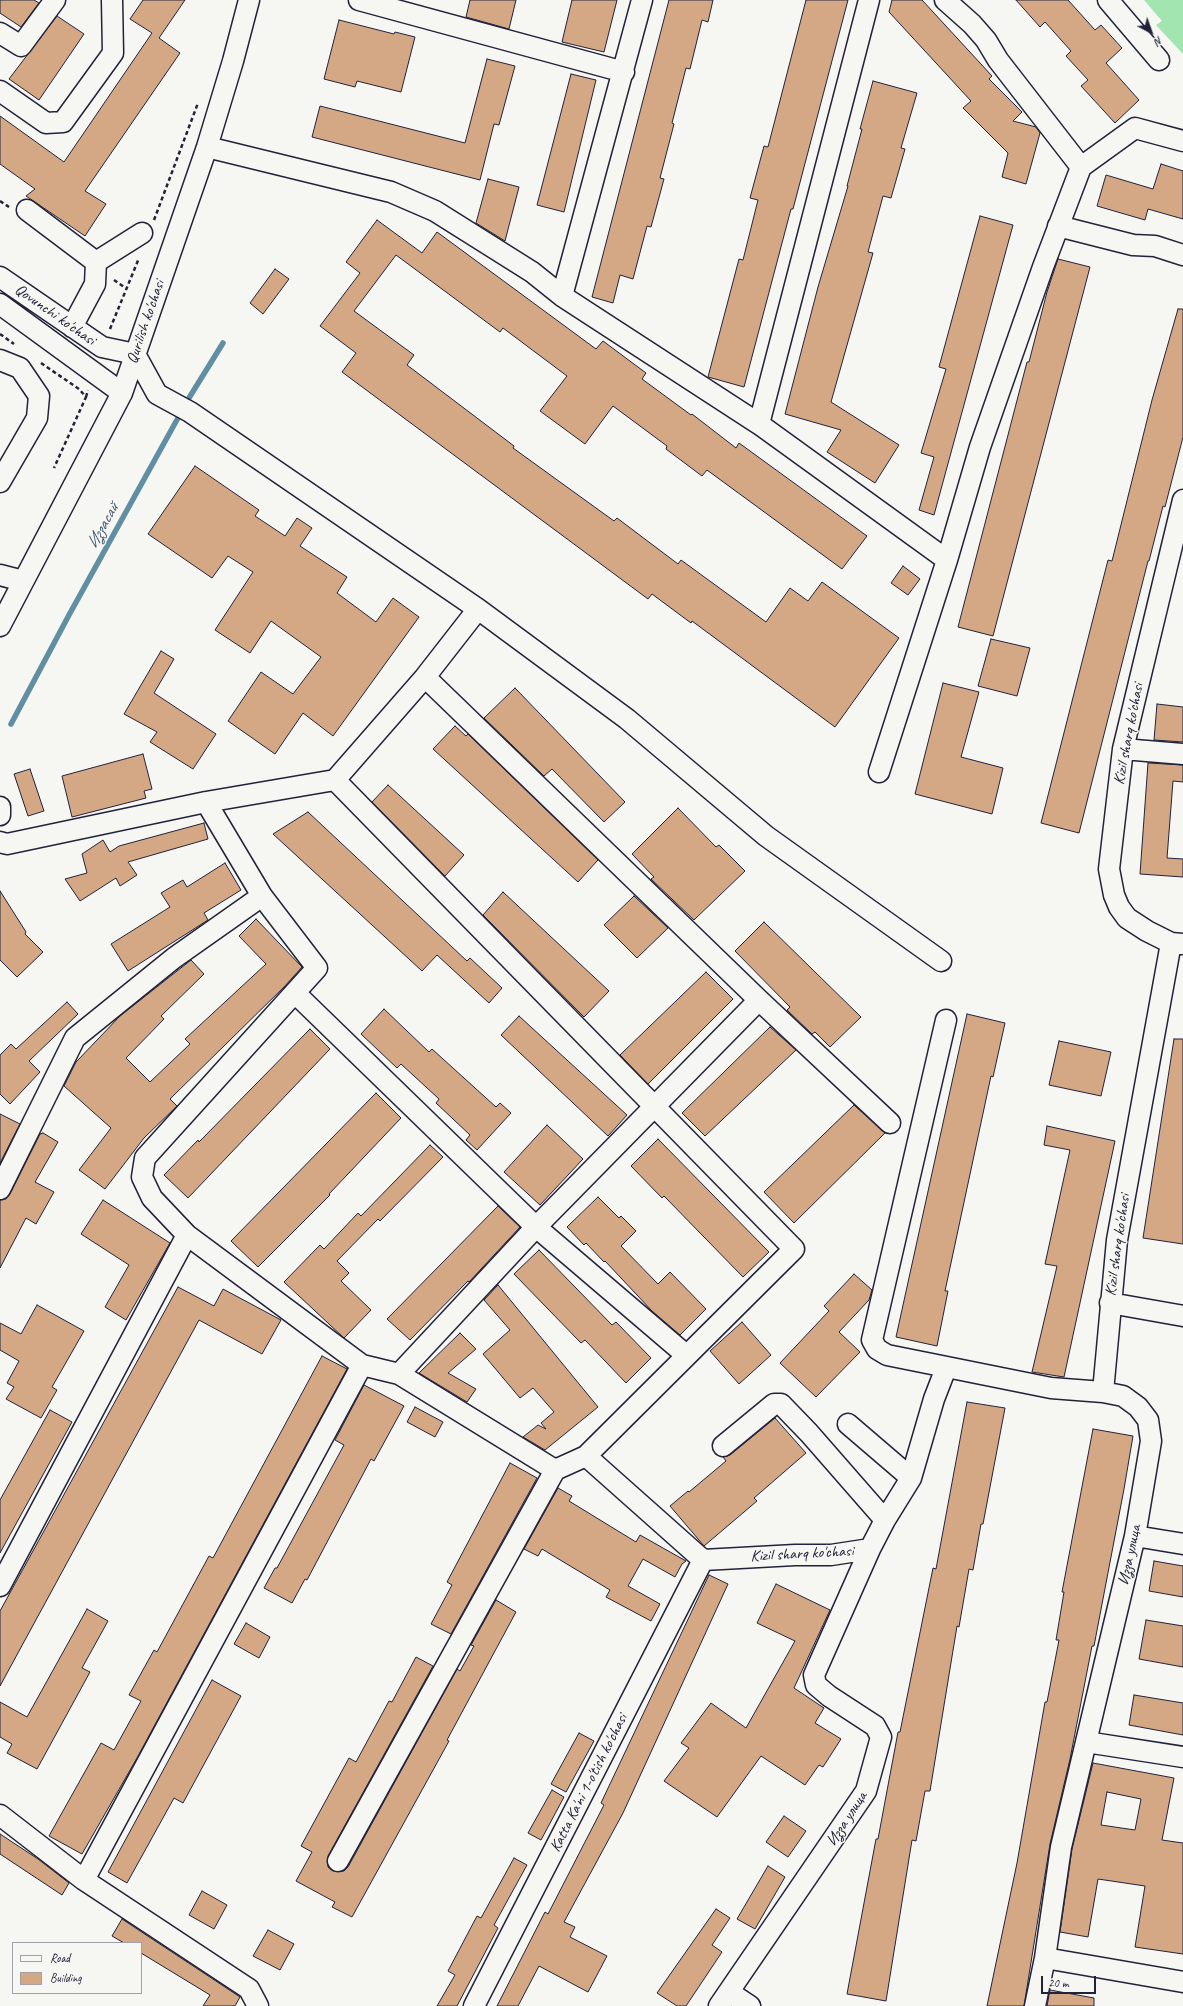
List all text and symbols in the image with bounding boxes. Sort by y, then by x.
north arrow [1131,12,1171,52]
text: N [1152,34,1166,49]
street label: Qurilish ko'chasi [123,278,169,366]
street label: Qovunchi ko'chasi [11,280,99,350]
water label: Иззасай [82,500,124,552]
street label: Kizil sharq ko'chasi [1110,682,1148,786]
street label: Kizil sharq ko'chasi [1101,1193,1135,1297]
street label: Изза улица [1114,1523,1146,1587]
street label: Kizil sharq ko'chasi [750,1542,854,1566]
street label: Katta Ka'ni 1-o'tish ko'chasi [546,1711,632,1855]
street label: Изза улица [822,1788,872,1850]
legend [12,1942,142,1994]
text: Road [50,1950,70,1966]
scale bar [1043,1968,1098,1994]
text: Building [50,1970,82,1986]
text: 20 m [1048,1975,1068,1991]

